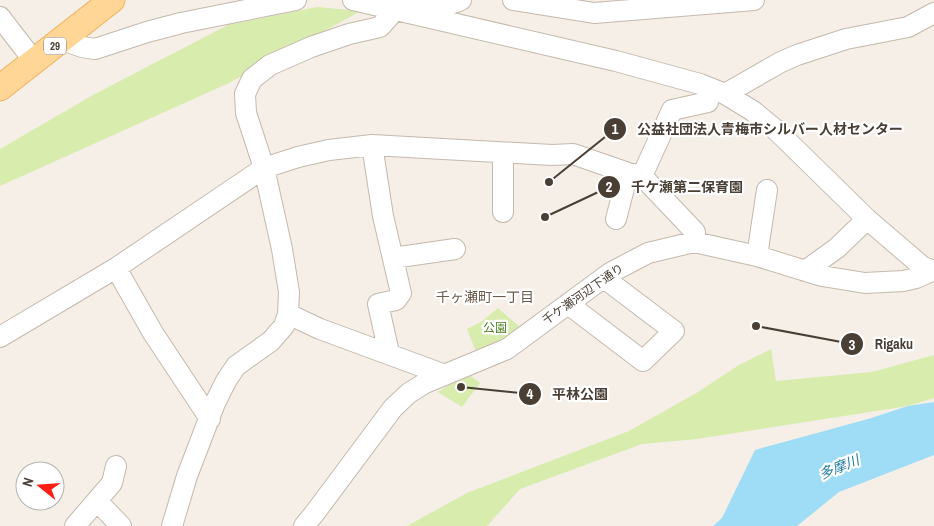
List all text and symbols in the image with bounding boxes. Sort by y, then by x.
road number: 29 [44,37,66,54]
callout: 公益社団法人青梅市シルバー人材センター [602,115,913,144]
text: 1 [612,118,619,139]
text: 公益社団法人青梅市シルバー人材センター [637,120,903,138]
callout: 千ケ瀬第二保育園 [596,172,753,201]
text: 2 [606,176,613,197]
text: 千ケ瀬第二保育園 [631,178,743,196]
street label: 千ケ瀬河辺下通り [539,260,627,328]
district label: 千ヶ瀬町一丁目 [436,288,534,306]
park label: 公園 [483,320,507,336]
callout: Rigaku [840,330,923,359]
text: 3 [849,334,856,355]
text: Rigaku [875,335,913,353]
callout: 平林公園 [517,380,618,409]
text: 4 [527,383,534,404]
text: 平林公園 [552,385,608,403]
water label: 多摩川 [816,450,864,483]
north arrow [15,461,65,511]
text: N [18,476,37,489]

